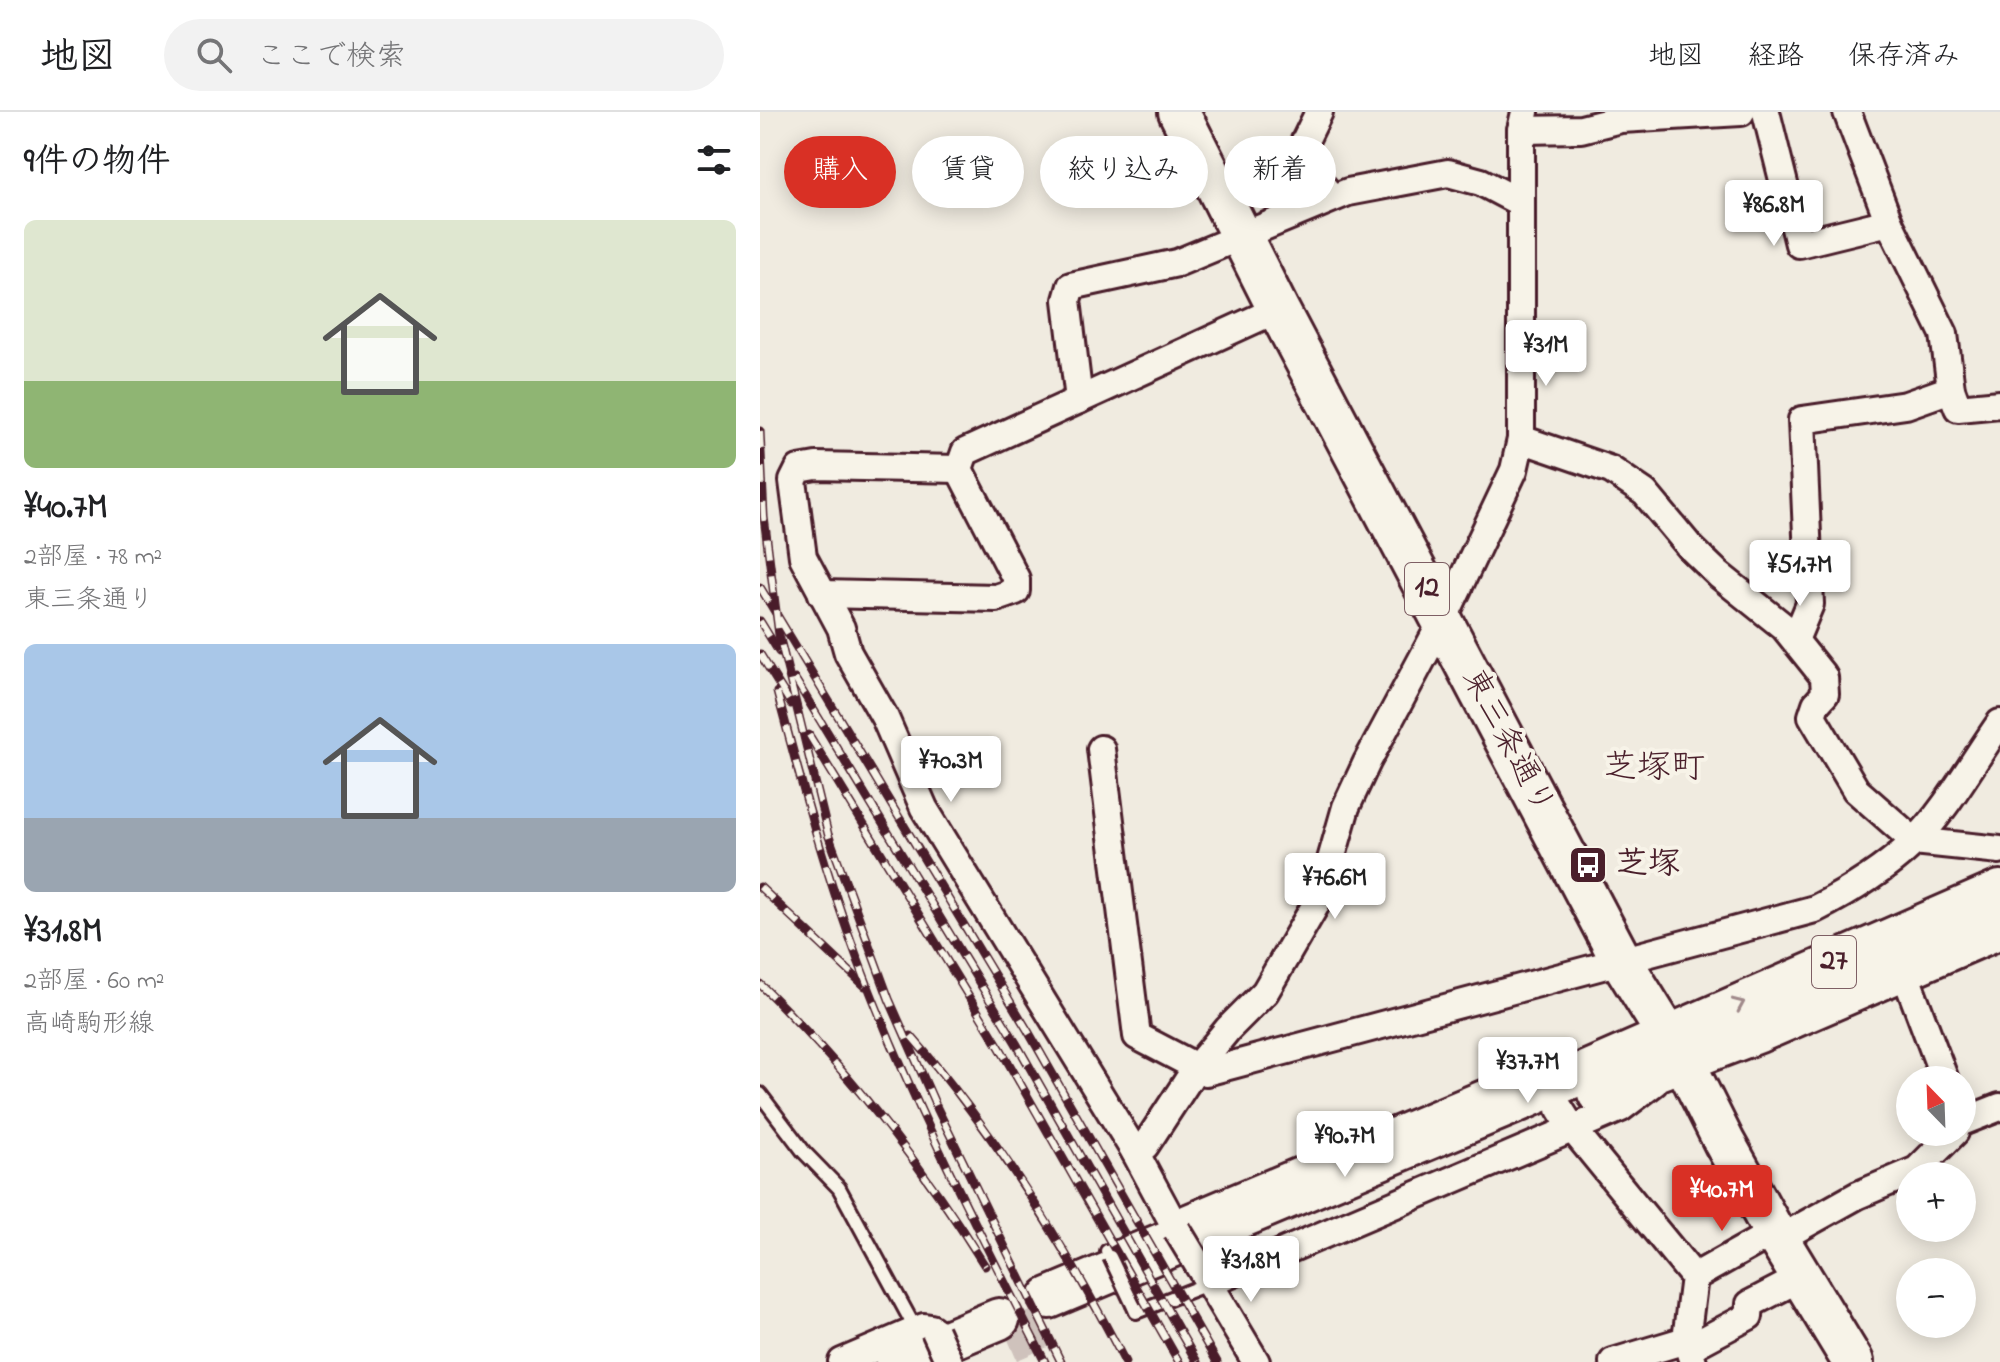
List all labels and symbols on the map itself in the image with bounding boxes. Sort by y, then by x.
pin: ¥86.8M [1709,180,1839,248]
pin: ¥31M [1499,320,1593,388]
pin: ¥51.7M [1735,540,1865,608]
road number: 12 [1405,563,1449,615]
street label: 東三条通り [1449,660,1565,824]
pin: ¥70.3M [886,736,1016,804]
district label: 芝塚町 [1603,744,1705,794]
place label: 芝塚 [1616,842,1680,889]
bus stop icon: 芝塚 [1567,844,1609,886]
pin: ¥76.6M [1270,853,1400,921]
road number: 27 [1812,936,1856,988]
one-way arrow [1731,997,1746,1013]
pin: ¥37.7M [1463,1037,1593,1105]
north arrow [1896,1066,1976,1146]
pin: ¥90.7M [1280,1111,1410,1179]
pin: ¥40.7M [1657,1165,1787,1233]
pin: ¥31.8M [1186,1236,1316,1304]

